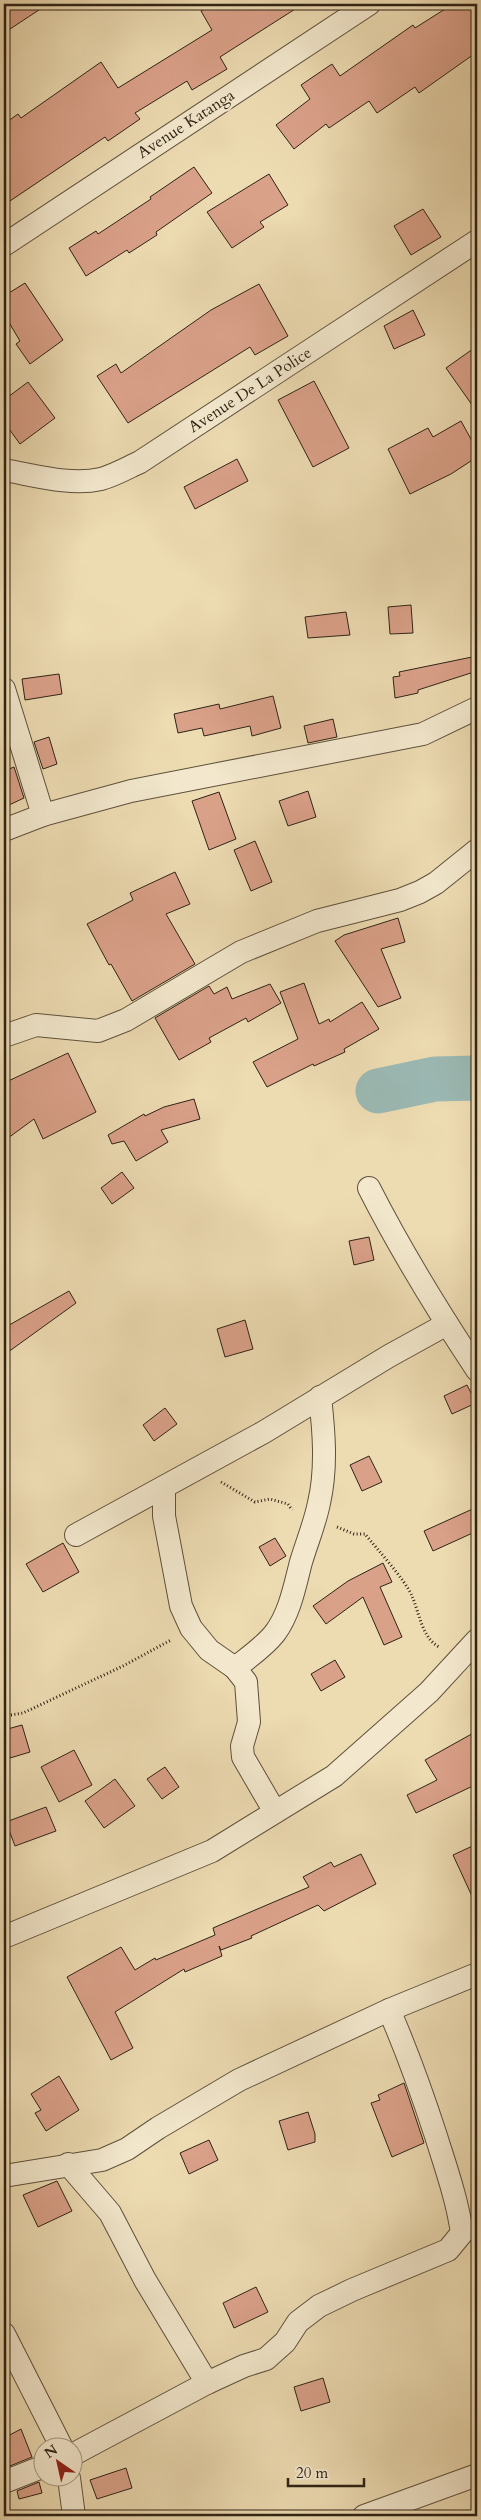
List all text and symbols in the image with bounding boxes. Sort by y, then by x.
street label: Avenue Katanga [133,84,239,164]
street label: Avenue De La Police [184,342,316,438]
north arrow [32,2438,82,2488]
text: N [41,2440,61,2463]
scale bar [288,2455,365,2487]
text: 20 m [296,2463,328,2483]

